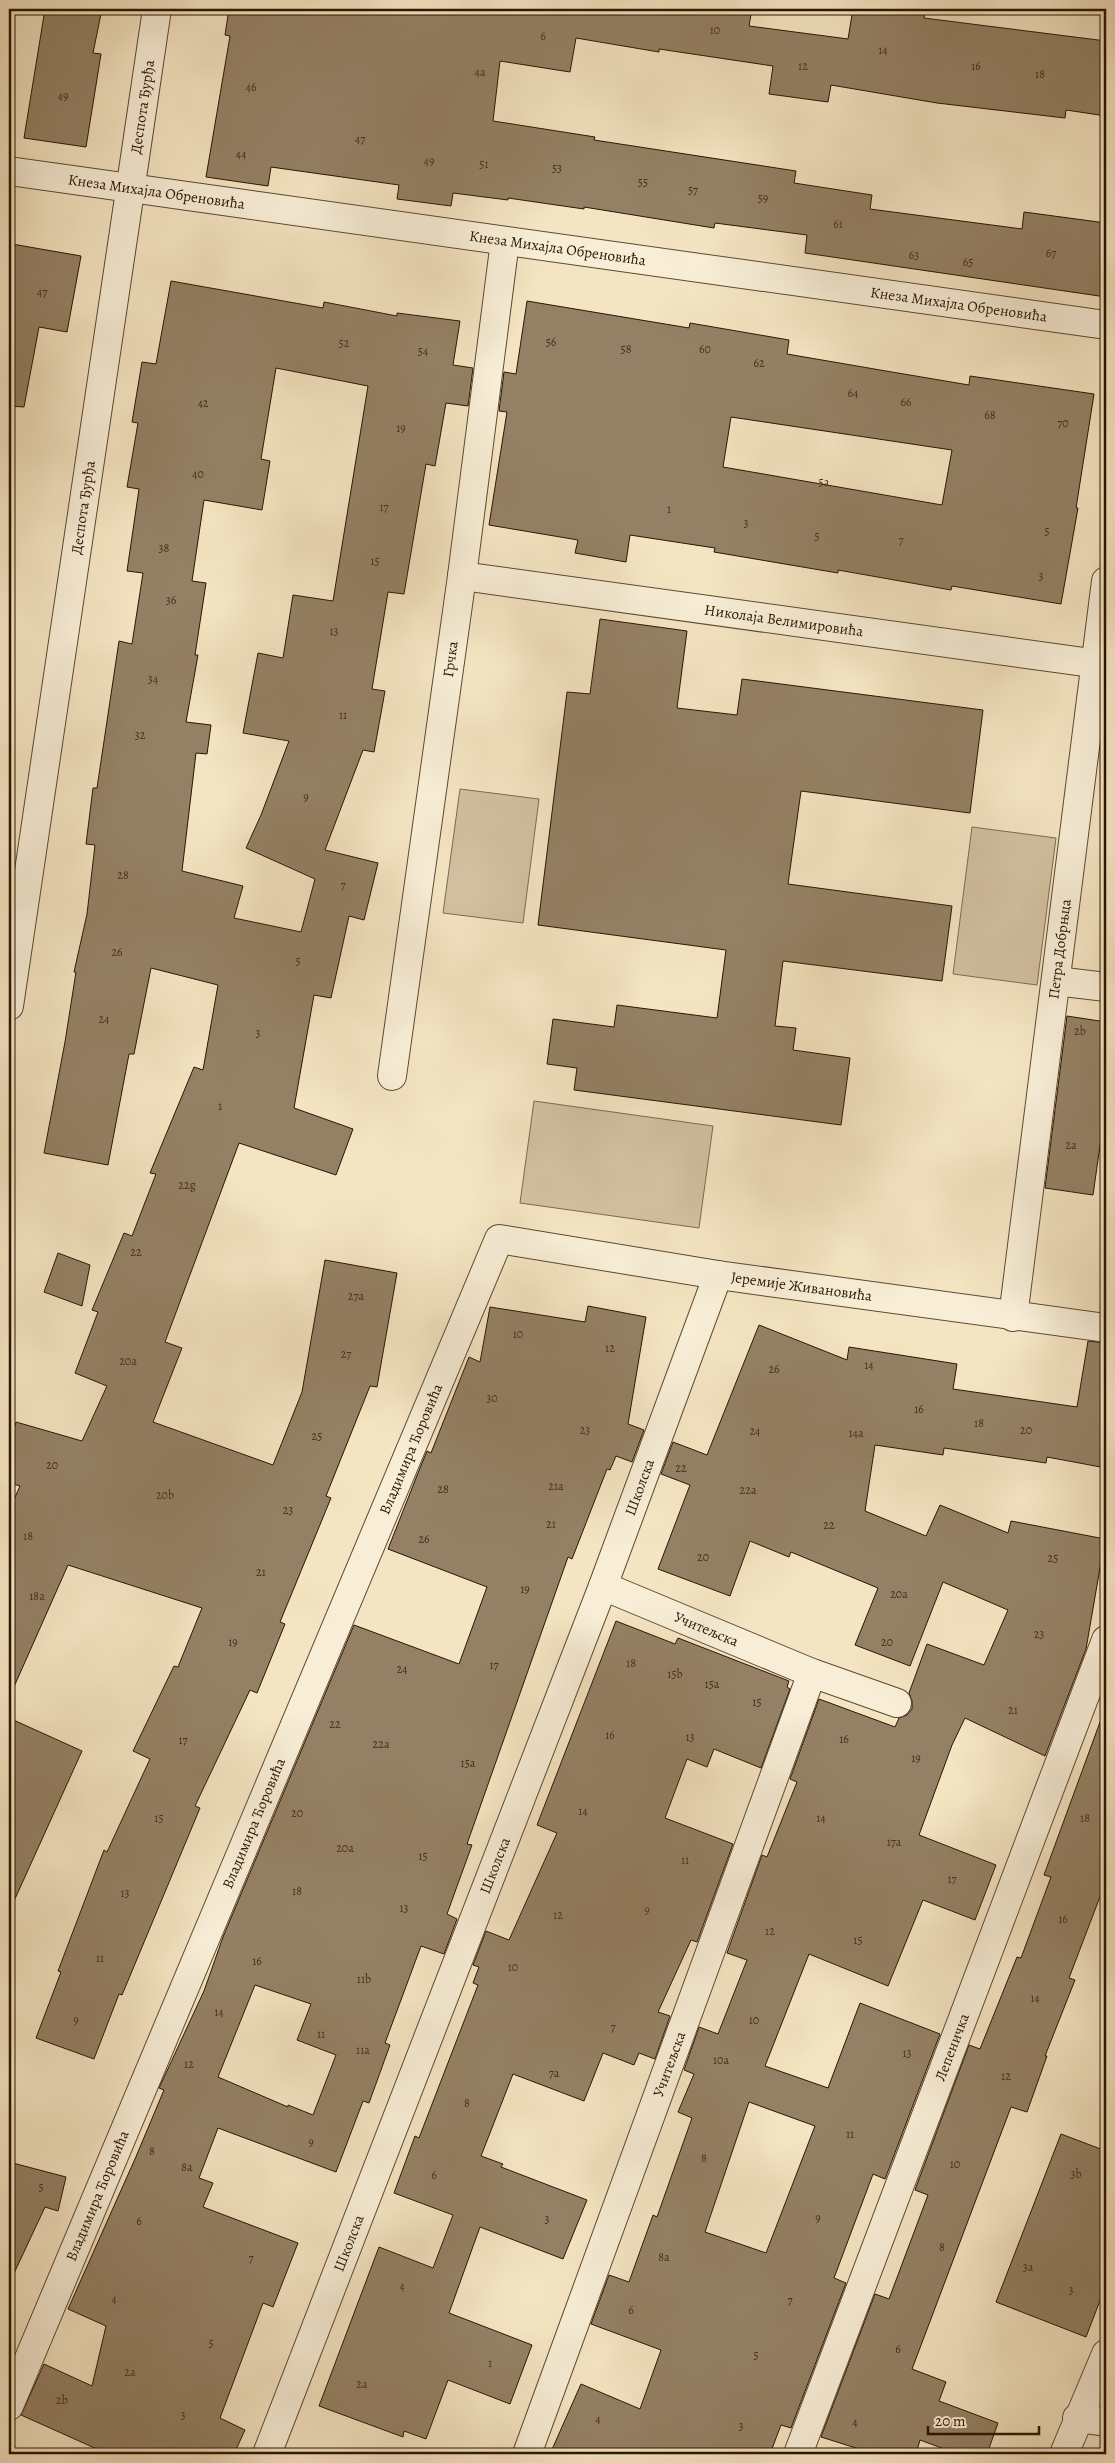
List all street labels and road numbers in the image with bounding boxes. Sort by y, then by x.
street label: Деспота Ђурђа [126,58,159,155]
street label: Кнеза Михајла Обреновића [67,169,246,214]
street label: Кнеза Михајла Обреновића [468,226,647,270]
street label: Кнеза Михајла Обреновића [869,282,1048,327]
street label: Деспота Ђурђа [66,459,100,556]
street label: Николаја Велимировића [703,600,865,641]
street label: Грчка [438,640,463,678]
street label: Петра Добрњца [1043,898,1076,1000]
street label: Јеремије Живановића [730,1267,873,1306]
street label: Владимира Ћоровића [374,1380,447,1517]
street label: Школска [620,1456,659,1519]
street label: Учитељска [671,1607,742,1651]
street label: Владимира Ћоровића [217,1755,290,1892]
street label: Школска [475,1834,515,1897]
street label: Лепеничка [930,2010,974,2084]
street label: Учитељска [648,2029,690,2100]
street label: Владимира Ћоровића [61,2127,134,2264]
street label: Школска [329,2212,369,2275]

